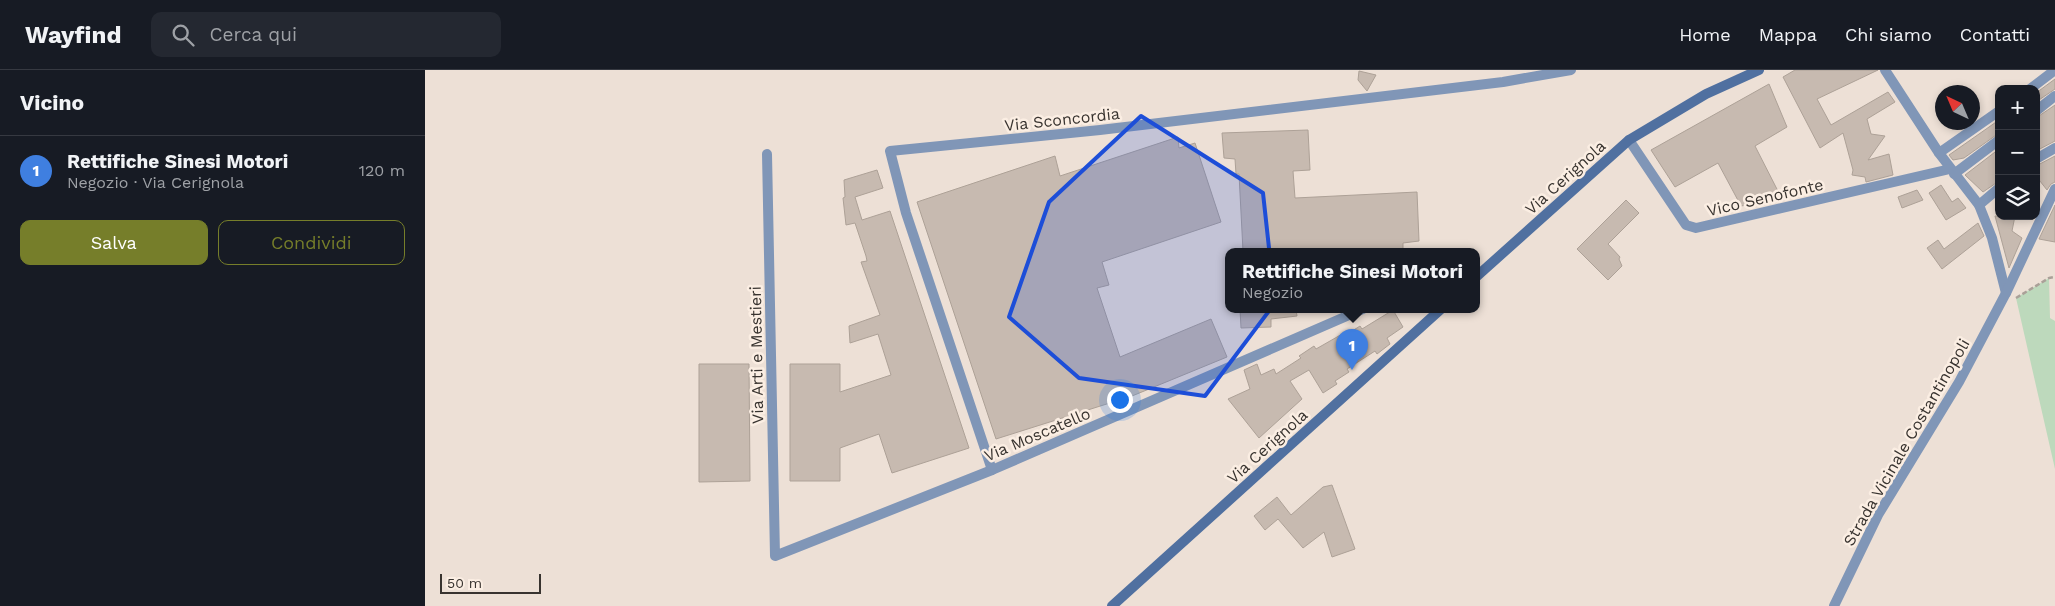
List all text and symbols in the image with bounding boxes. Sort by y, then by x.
search box [151,12,501,57]
text: Wayfind [25,21,121,49]
icon: search [169,21,197,49]
text: Cerca qui [209,23,297,46]
text: Home [1679,24,1731,45]
text: Mappa [1759,24,1817,45]
text: Chi siamo [1845,24,1932,45]
text: Contatti [1960,24,2030,45]
north arrow [1935,85,1980,130]
map controls [1995,85,2040,220]
button: + [1995,85,2040,130]
text: Vicino [20,90,84,115]
street label: Via Sconcordia [1004,104,1121,135]
button: − [1995,130,2040,175]
street label: Via Cerignola [1521,136,1609,218]
text: Rettifiche Sinesi Motori [67,150,288,173]
text: 1 [33,161,39,180]
text: 120 m [359,161,405,180]
text: Negozio · Via Cerignola [67,173,244,192]
street label: Vico Senofonte [1705,175,1825,220]
button: layers [1995,175,2040,220]
button: Salva [20,220,208,265]
button: Condividi [218,220,405,265]
popup [1225,248,1480,313]
text: Rettifiche Sinesi Motori [1242,260,1463,283]
text: Negozio [1242,283,1303,302]
street label: Via Arti e Mestieri [746,286,767,424]
pin: 1 [1336,329,1368,370]
street label: Strada Vicinale Costantinopoli [1839,335,1974,549]
your location [1107,387,1133,413]
street label: Via Moscatello [981,404,1093,465]
street label: Via Cerignola [1223,405,1311,487]
scale bar [440,571,541,594]
text: 50 m [447,575,482,591]

